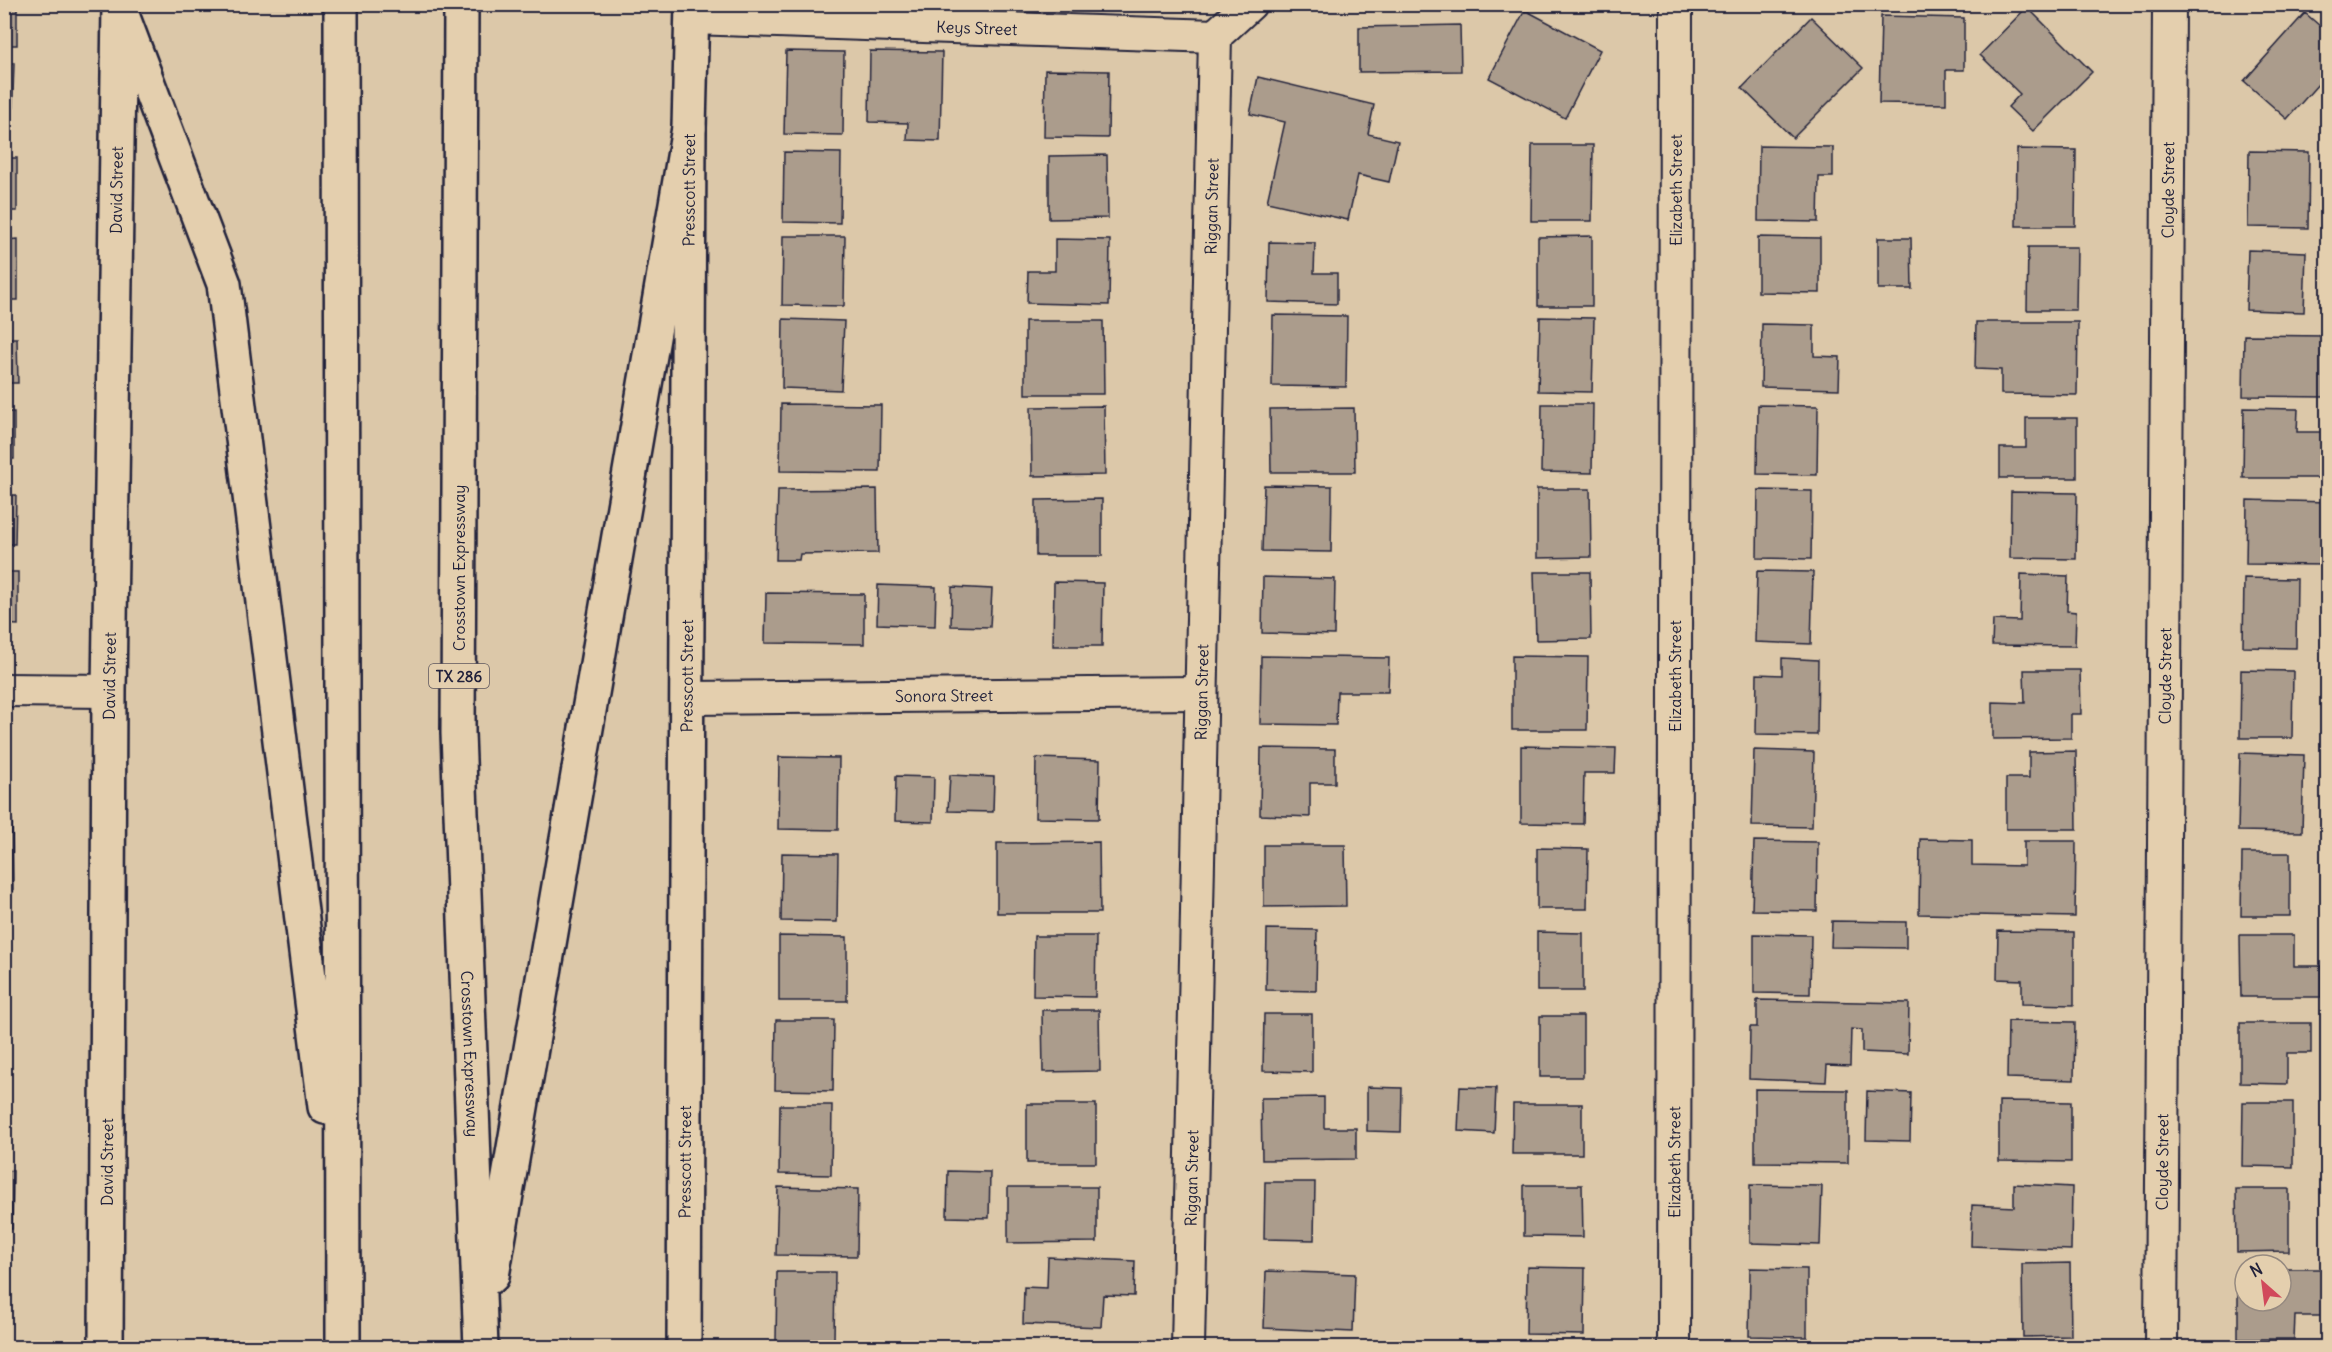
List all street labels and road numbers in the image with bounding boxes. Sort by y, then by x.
street label: Keys Street [936,16,1018,39]
street label: Presscott Street [679,133,699,247]
street label: Elizabeth Street [1666,133,1686,246]
street label: Cloyde Street [2158,141,2178,238]
street label: David Street [106,145,127,234]
street label: Riggan Street [1201,157,1223,255]
street label: Crosstown Expressway [449,485,469,651]
street label: Presscott Street [677,619,697,733]
street label: Elizabeth Street [1665,619,1685,732]
street label: Cloyde Street [2155,627,2175,724]
street label: David Street [99,631,120,720]
street label: Riggan Street [1191,643,1213,741]
road number: TX 286 [429,664,489,688]
street label: Sonora Street [895,685,994,706]
street label: Crosstown Expressway [457,970,483,1137]
street label: Presscott Street [675,1105,695,1219]
street label: Elizabeth Street [1664,1105,1684,1218]
street label: Cloyde Street [2152,1113,2172,1210]
street label: David Street [97,1117,117,1206]
street label: Riggan Street [1181,1129,1203,1227]

